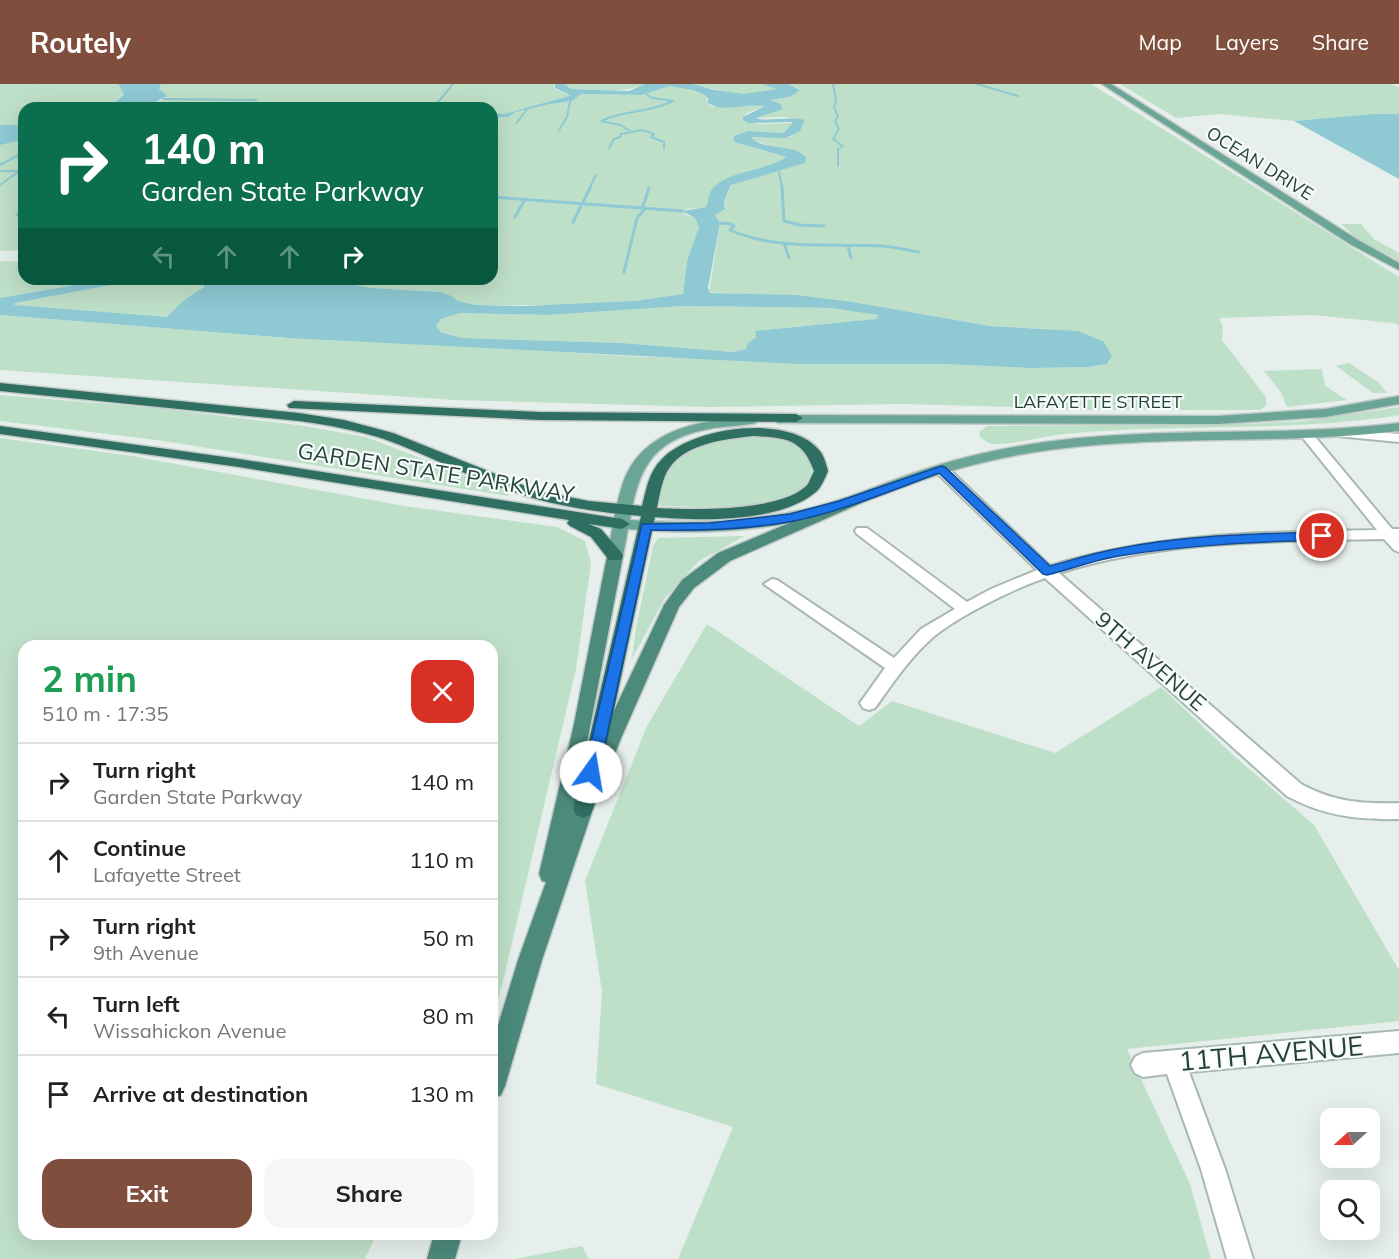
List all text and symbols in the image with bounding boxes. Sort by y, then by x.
text: Routely [30,25,131,60]
text: Map [1139,29,1182,55]
text: Layers [1215,29,1279,55]
text: Share [1312,29,1369,55]
street label: OCEAN DRIVE [1202,121,1318,205]
text: 140 m [141,122,266,175]
icon: right [42,126,120,204]
text: Garden State Parkway [141,174,424,208]
icon: left [147,240,180,273]
icon: ahead [210,240,243,273]
icon: ahead [273,240,306,273]
icon: right [336,240,369,273]
street label: LAFAYETTE STREET [1014,390,1182,413]
street label: GARDEN STATE PARKWAY [296,436,577,508]
pin [1296,510,1347,561]
icon: arrive [1305,519,1338,552]
street label: 9TH AVENUE [1090,605,1212,717]
text: 2 min [42,656,137,701]
button: close [411,660,474,723]
text: 510 m · 17:35 [42,701,168,726]
position arrow [559,740,623,804]
text: Turn right [93,756,196,784]
icon: right [42,766,75,799]
text: 140 m [409,768,474,796]
text: Garden State Parkway [93,784,302,809]
text: Continue [93,834,186,862]
icon: ahead [42,844,75,877]
text: 110 m [409,846,474,874]
text: Lafayette Street [93,862,241,887]
text: Turn right [93,912,196,940]
icon: right [42,922,75,955]
text: 50 m [423,924,474,952]
text: 9th Avenue [93,940,199,965]
text: Turn left [93,990,180,1018]
icon: left [42,1000,75,1033]
text: 80 m [423,1002,474,1030]
text: Wissahickon Avenue [93,1018,286,1043]
street label: 11TH AVENUE [1177,1028,1365,1078]
icon: arrive [42,1078,75,1111]
text: Arrive at destination [93,1080,308,1108]
text: 130 m [409,1080,474,1108]
north arrow [1320,1108,1380,1168]
map controls [1320,1108,1380,1240]
button: Exit [42,1159,252,1228]
button: Share [264,1159,474,1228]
button: search [1320,1180,1380,1240]

